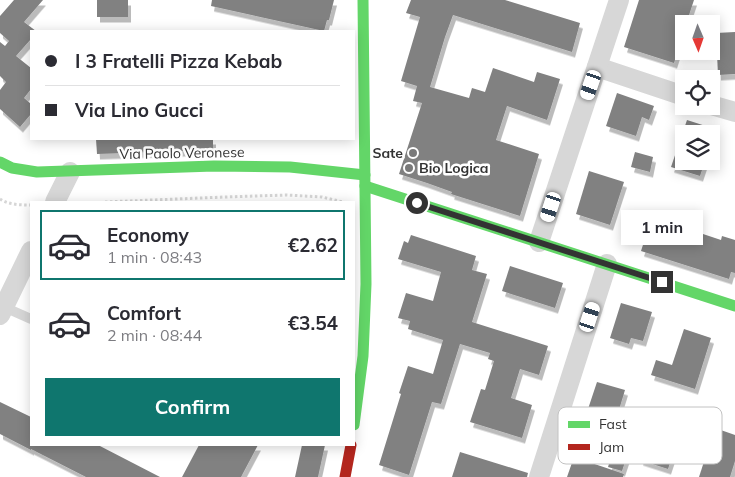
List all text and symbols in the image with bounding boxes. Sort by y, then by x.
north arrow [675,15,720,60]
map controls [675,15,720,170]
text: I 3 Fratelli Pizza Kebab [75,49,282,73]
car [579,68,602,102]
button: locate [675,70,720,115]
text: Via Lino Gucci [75,98,203,122]
button: layers [675,125,720,170]
street label: Via Paolo Veronese [119,143,245,163]
place label: Sate [372,144,403,162]
marker: Sate [407,147,419,159]
place label: Bio Logica [419,159,489,177]
marker: Bio Logica [403,162,415,174]
car [539,190,562,224]
route start [406,192,428,214]
callout: 1 min [621,210,703,244]
text: 1 min [641,217,683,237]
icon: car [47,223,92,268]
text: Economy [107,223,189,247]
text: €2.62 [288,233,338,257]
text: 1 min · 08:43 [107,247,202,267]
route end [651,271,673,293]
car [578,300,601,334]
icon: car [47,301,92,346]
text: Comfort [107,301,181,325]
text: €3.54 [288,311,338,335]
text: 2 min · 08:44 [107,325,202,345]
button: Confirm [45,378,340,436]
legend [558,407,722,464]
text: Fast [599,415,627,433]
text: Jam [599,438,624,456]

